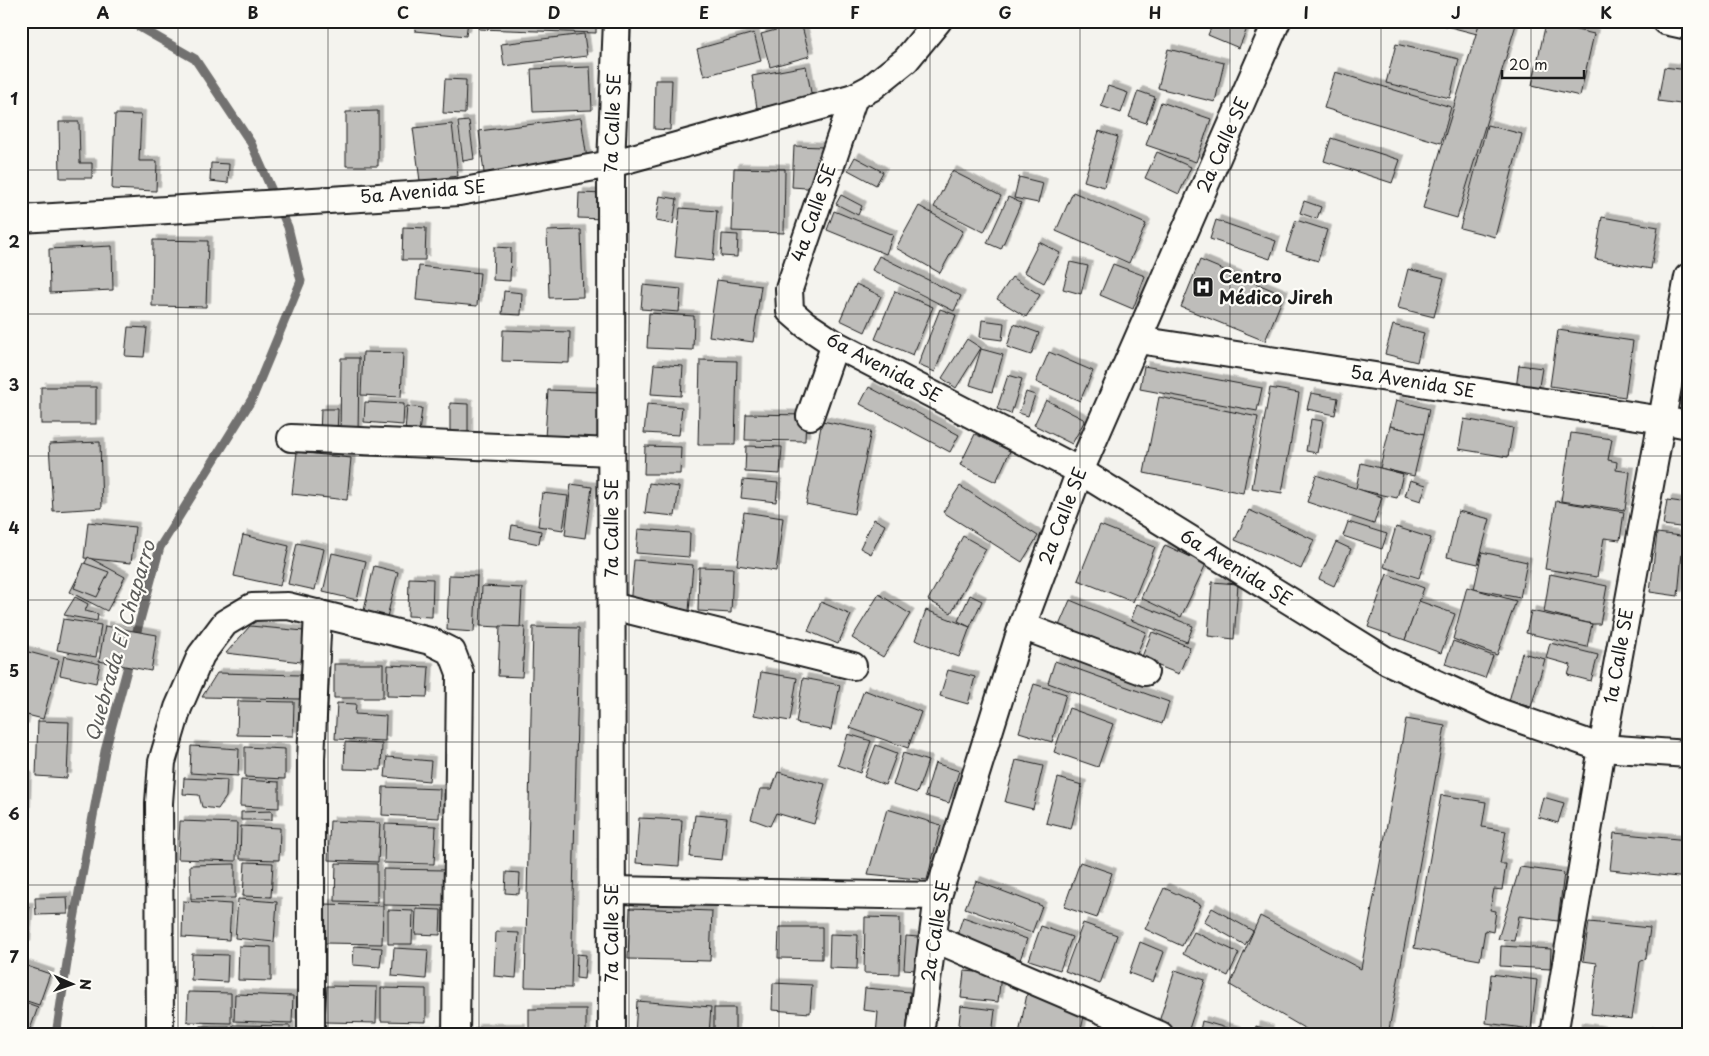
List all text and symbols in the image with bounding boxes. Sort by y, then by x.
text: A [97,0,110,24]
text: B [248,0,259,24]
text: C [397,0,409,24]
text: D [548,0,560,24]
text: E [699,0,709,24]
text: F [850,0,860,24]
text: G [998,0,1012,24]
text: H [1149,0,1161,24]
text: I [1303,0,1309,24]
text: J [1451,0,1461,24]
text: K [1600,0,1612,24]
scale bar [1502,48,1584,80]
text: 20 m [1509,52,1548,75]
street label: 7a Calle SE [596,73,627,173]
text: 1 [10,86,18,110]
street label: 2a Calle SE [1188,92,1255,197]
street label: 4a Calle SE [783,160,842,265]
street label: 5a Avenida SE [359,172,487,209]
text: 2 [8,229,20,253]
place label: Centro Médico Jireh [1219,262,1333,310]
hospital icon: Centro Médico Jireh [1191,275,1215,299]
street label: 6a Avenida SE [822,325,947,408]
street label: 5a Avenida SE [1349,357,1478,404]
text: 3 [9,372,19,396]
street label: 2a Calle SE [1031,463,1093,568]
street label: 7a Calle SE [597,478,624,578]
text: 4 [9,515,20,539]
street label: 6a Avenida SE [1176,522,1298,612]
water label: Quebrada El Chaparro [77,536,162,744]
street label: 1a Calle SE [1596,606,1639,706]
text: 5 [9,658,19,682]
text: 6 [8,801,20,825]
street label: 2a Calle SE [913,878,956,983]
street label: 7a Calle SE [597,883,624,983]
text: 7 [9,944,19,968]
north arrow [48,958,98,1008]
text: N [75,979,96,990]

